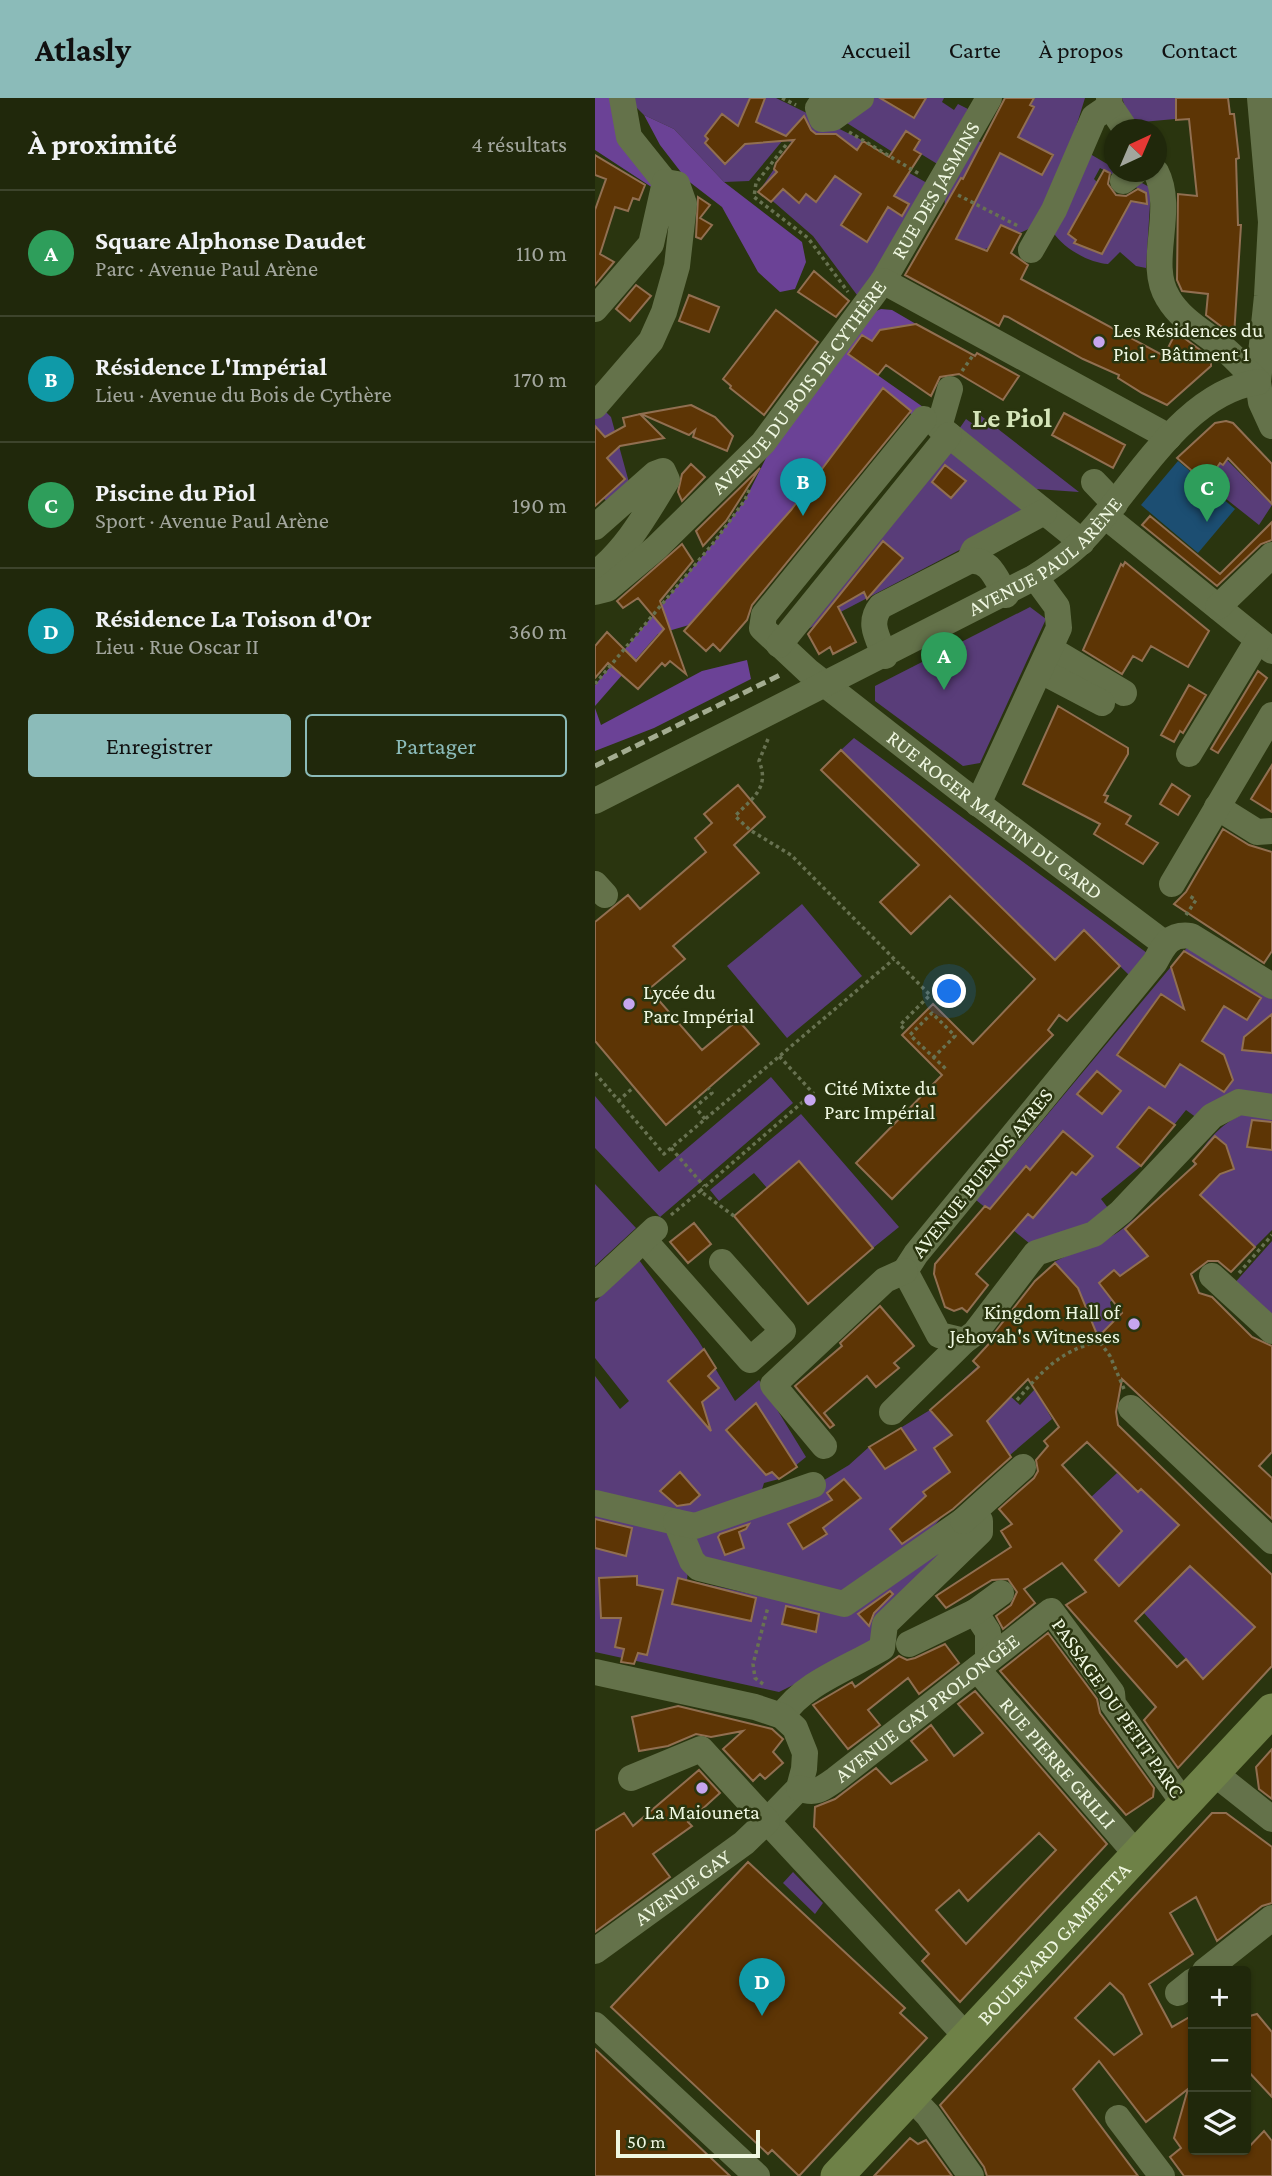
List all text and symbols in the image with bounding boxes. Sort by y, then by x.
text: Atlasly [35,31,131,68]
text: Accueil [841,36,911,63]
text: Carte [949,36,1001,63]
text: À propos [1039,36,1123,63]
text: Contact [1161,36,1237,63]
street label: RUE DES JASMINS [886,117,985,263]
north arrow [1104,119,1167,182]
text: À proximité [28,127,177,160]
text: 4 résultats [471,131,567,157]
text: Square Alphonse Daudet [95,226,366,255]
text: A [44,240,58,266]
text: 110 m [516,240,567,266]
text: Parc · Avenue Paul Arène [95,255,318,281]
street label: AVENUE DU BOIS DE CYTHÈRE [703,283,897,501]
place label: Les Résidences du Piol - Bâtiment 1 [1113,318,1263,366]
marker: Les Résidences du Piol - Bâtiment 1 [1091,334,1107,350]
text: Résidence L'Impérial [95,352,327,381]
text: B [44,366,58,392]
text: 170 m [513,366,567,392]
text: Lieu · Avenue du Bois de Cythère [95,381,392,407]
district label: Le Piol [972,402,1052,433]
pin: B [780,458,826,516]
pin: C [1184,464,1230,522]
text: Piscine du Piol [95,478,256,507]
text: C [44,492,58,518]
text: 190 m [512,492,567,518]
street label: AVENUE PAUL ARÈNE [964,492,1127,621]
text: Sport · Avenue Paul Arène [95,507,329,533]
text: Résidence La Toison d'Or [95,604,372,633]
text: D [43,618,59,644]
text: 360 m [509,618,567,644]
pin: A [921,632,967,690]
text: Lieu · Rue Oscar II [95,633,259,659]
button: Enregistrer [28,714,291,777]
button: Partager [305,714,567,777]
street label: RUE ROGER MARTIN DU GARD [882,725,1107,905]
your location [932,974,966,1008]
place label: Lycée du Parc Impérial [643,980,754,1028]
marker: Lycée du Parc Impérial [621,996,637,1012]
place label: Cité Mixte du Parc Impérial [824,1076,937,1124]
street label: AVENUE BUENOS AYRES [906,1083,1058,1263]
marker: Cité Mixte du Parc Impérial [802,1092,818,1108]
place label: Kingdom Hall of Jehovah's Witnesses [948,1300,1122,1348]
marker: Kingdom Hall of Jehovah's Witnesses [1126,1316,1142,1332]
street label: PASSAGE DU PETIT PARC [1047,1613,1189,1803]
street label: AVENUE GAY PROLONGÉE [830,1628,1024,1788]
street label: RUE PIERRE GRILLI [995,1692,1121,1834]
marker: La Maiouneta [694,1780,710,1796]
place label: La Maiouneta [644,1800,760,1824]
street label: AVENUE GAY [630,1844,736,1931]
street label: BOULEVARD GAMBETTA [972,1857,1136,2030]
pin: D [739,1958,785,2016]
map controls [1188,1966,1251,2155]
button: + [1188,1966,1251,2029]
button: − [1188,2029,1251,2092]
button: layers [1188,2092,1251,2155]
scale bar [616,2127,759,2159]
text: 50 m [627,2131,666,2152]

